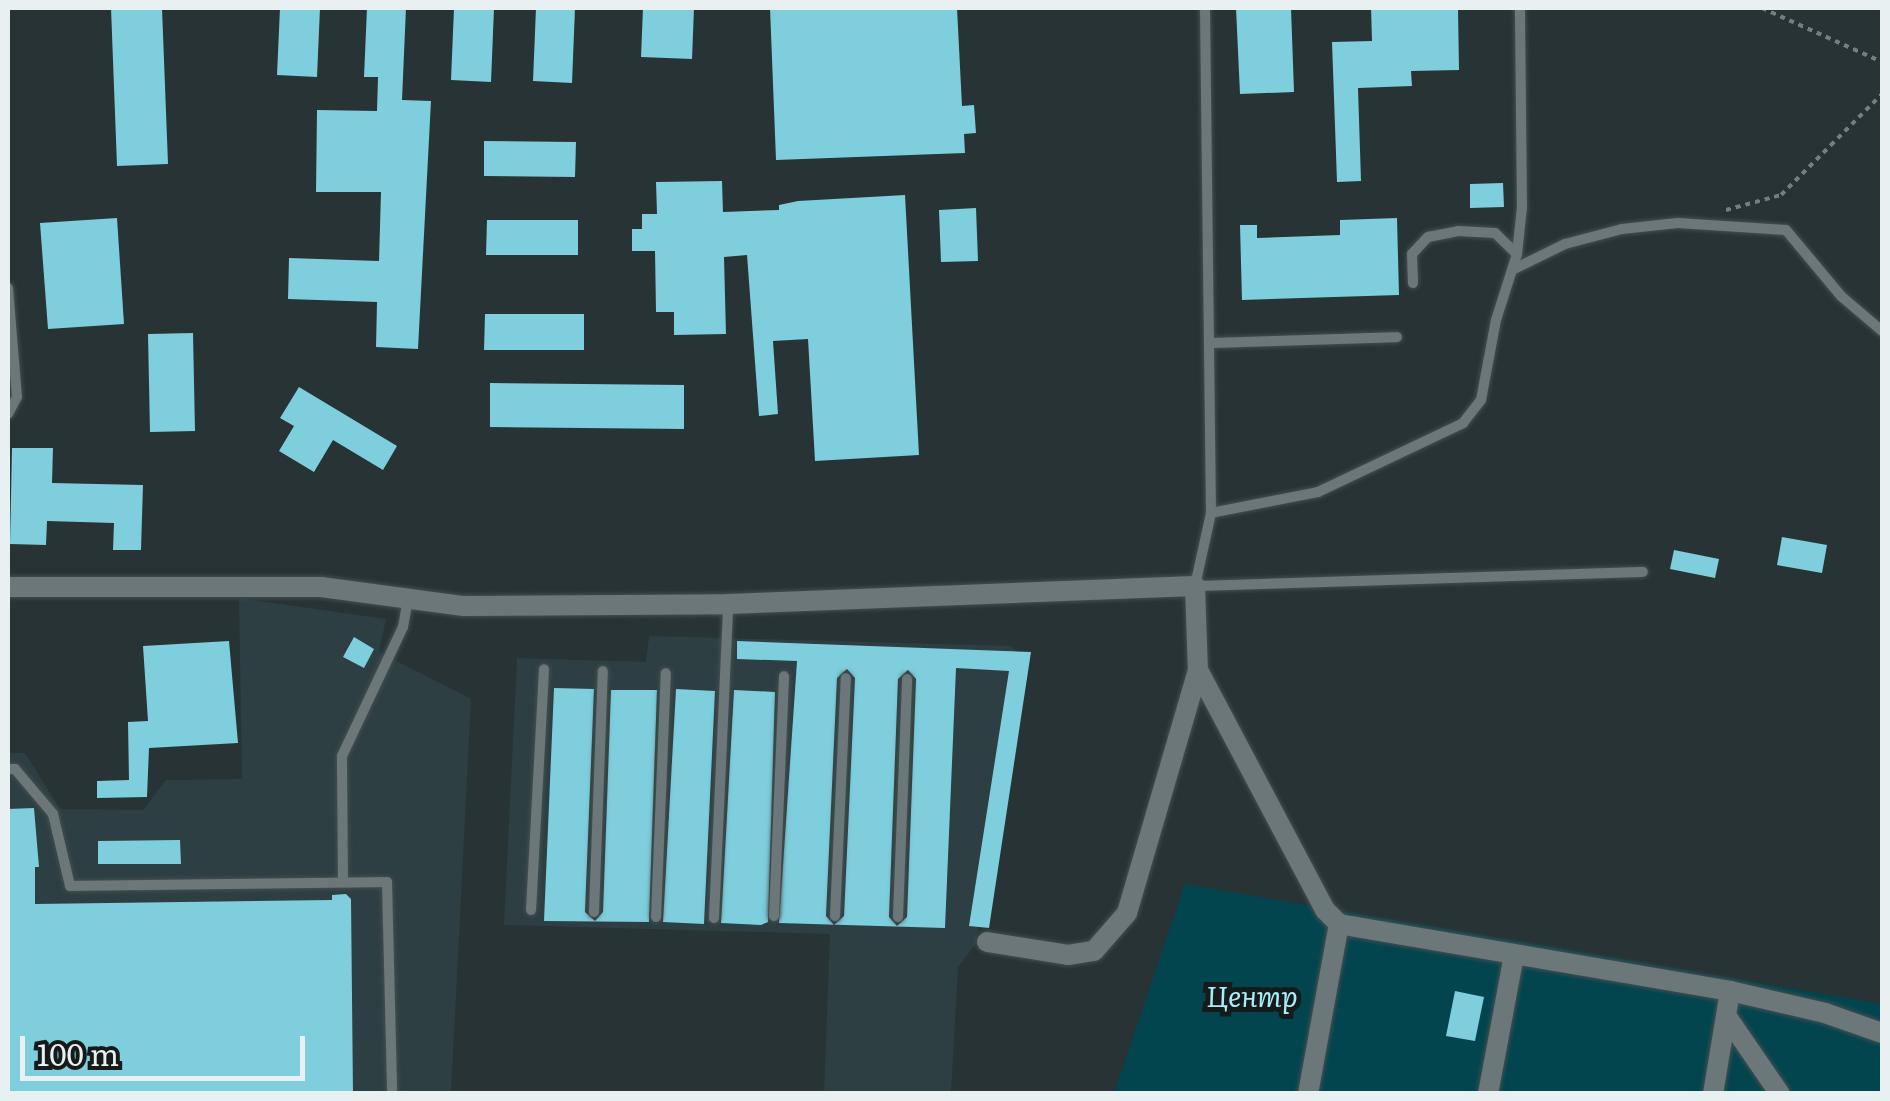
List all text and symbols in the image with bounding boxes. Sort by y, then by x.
park label: Центр [1206,978,1298,1012]
scale bar [25,1016,310,1078]
text: 100 m [37,1031,119,1075]

